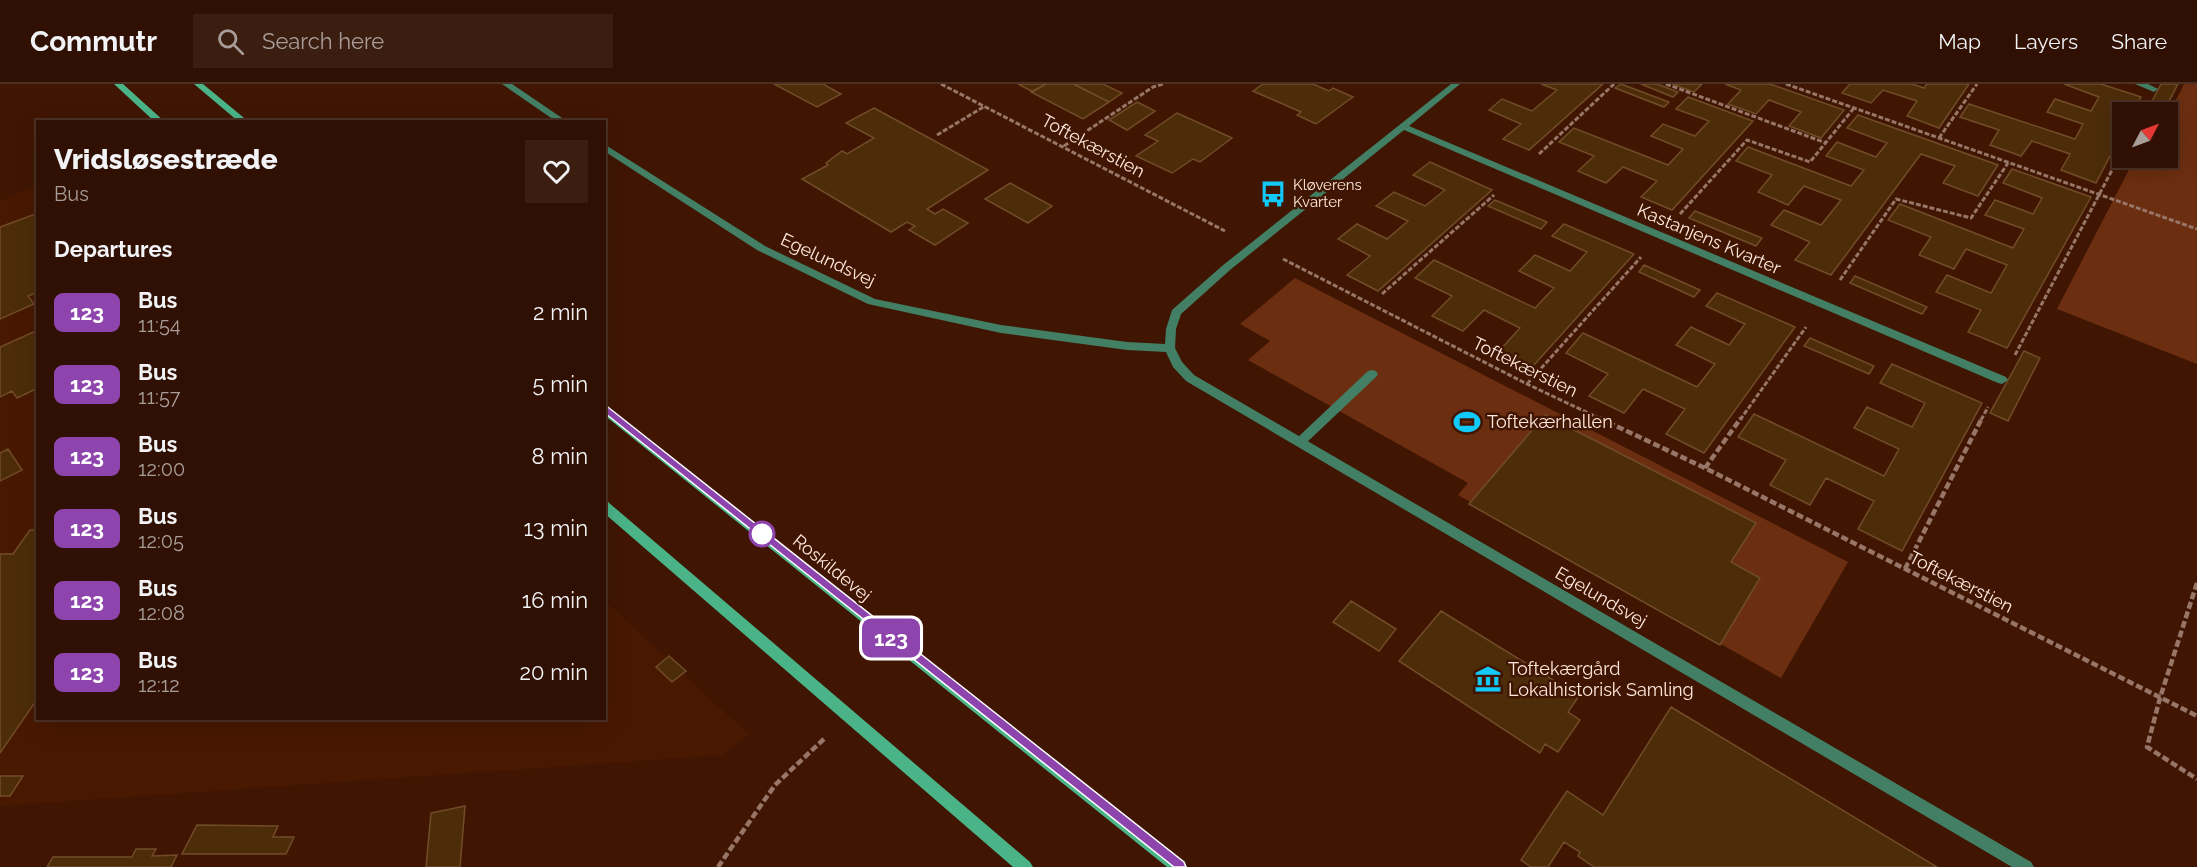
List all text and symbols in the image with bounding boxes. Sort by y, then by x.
search box [193,14,613,68]
text: Commutr [30,25,157,58]
icon: search [214,25,247,58]
text: Search here [262,28,384,54]
text: Map [1938,29,1981,54]
text: Layers [2014,29,2078,54]
text: Share [2111,29,2167,54]
north arrow [2112,102,2178,168]
map controls [2112,102,2178,168]
street label: Toftekærstien [1038,109,1149,182]
button: heart [525,140,588,203]
text: Vridsløsestræde [54,143,278,176]
place label: Kløverens Kvarter [1293,176,1362,211]
bus stop icon: Kløverens Kvarter [1258,179,1288,209]
text: Bus [54,182,89,206]
street label: Kastanjens Kvarter [1634,199,1785,279]
street label: Egelundsvej [778,228,879,291]
text: Departures [54,236,172,262]
text: Bus [138,287,177,313]
text: 2 min [533,299,588,325]
text: 123 [70,300,104,325]
text: 11:54 [138,313,181,337]
street label: Toftekærstien [1469,332,1581,401]
text: Bus [138,359,177,385]
text: 5 min [533,371,588,397]
text: 123 [70,372,104,397]
text: 11:57 [138,385,180,409]
sports icon: Toftekærhallen [1452,407,1482,437]
place label: Toftekærhallen [1487,411,1613,432]
text: Bus [138,431,177,457]
text: 8 min [532,443,588,469]
text: 123 [70,444,104,469]
text: 12:00 [138,457,185,481]
text: Bus [138,503,177,529]
text: 13 min [523,515,588,541]
text: 123 [70,516,104,541]
unlabelled marker [749,521,775,547]
text: 12:05 [138,529,184,553]
street label: Roskildevej [789,530,876,606]
street label: Toftekærstien [1906,546,2017,617]
street label: Egelundsvej [1552,562,1651,631]
text: Bus [138,575,177,601]
text: 16 min [522,587,588,613]
text: 123 [70,588,104,613]
text: 12:08 [138,601,185,625]
line badge: 123 [856,618,926,658]
text: 123 [874,626,908,651]
text: Bus [138,647,177,673]
place label: Toftekærgård Lokalhistorisk Samling [1508,658,1694,700]
text: 20 min [520,659,588,685]
text: 123 [70,660,104,685]
museum icon: Toftekærgård Lokalhistorisk Samling [1473,664,1503,694]
text: 12:12 [138,673,180,697]

